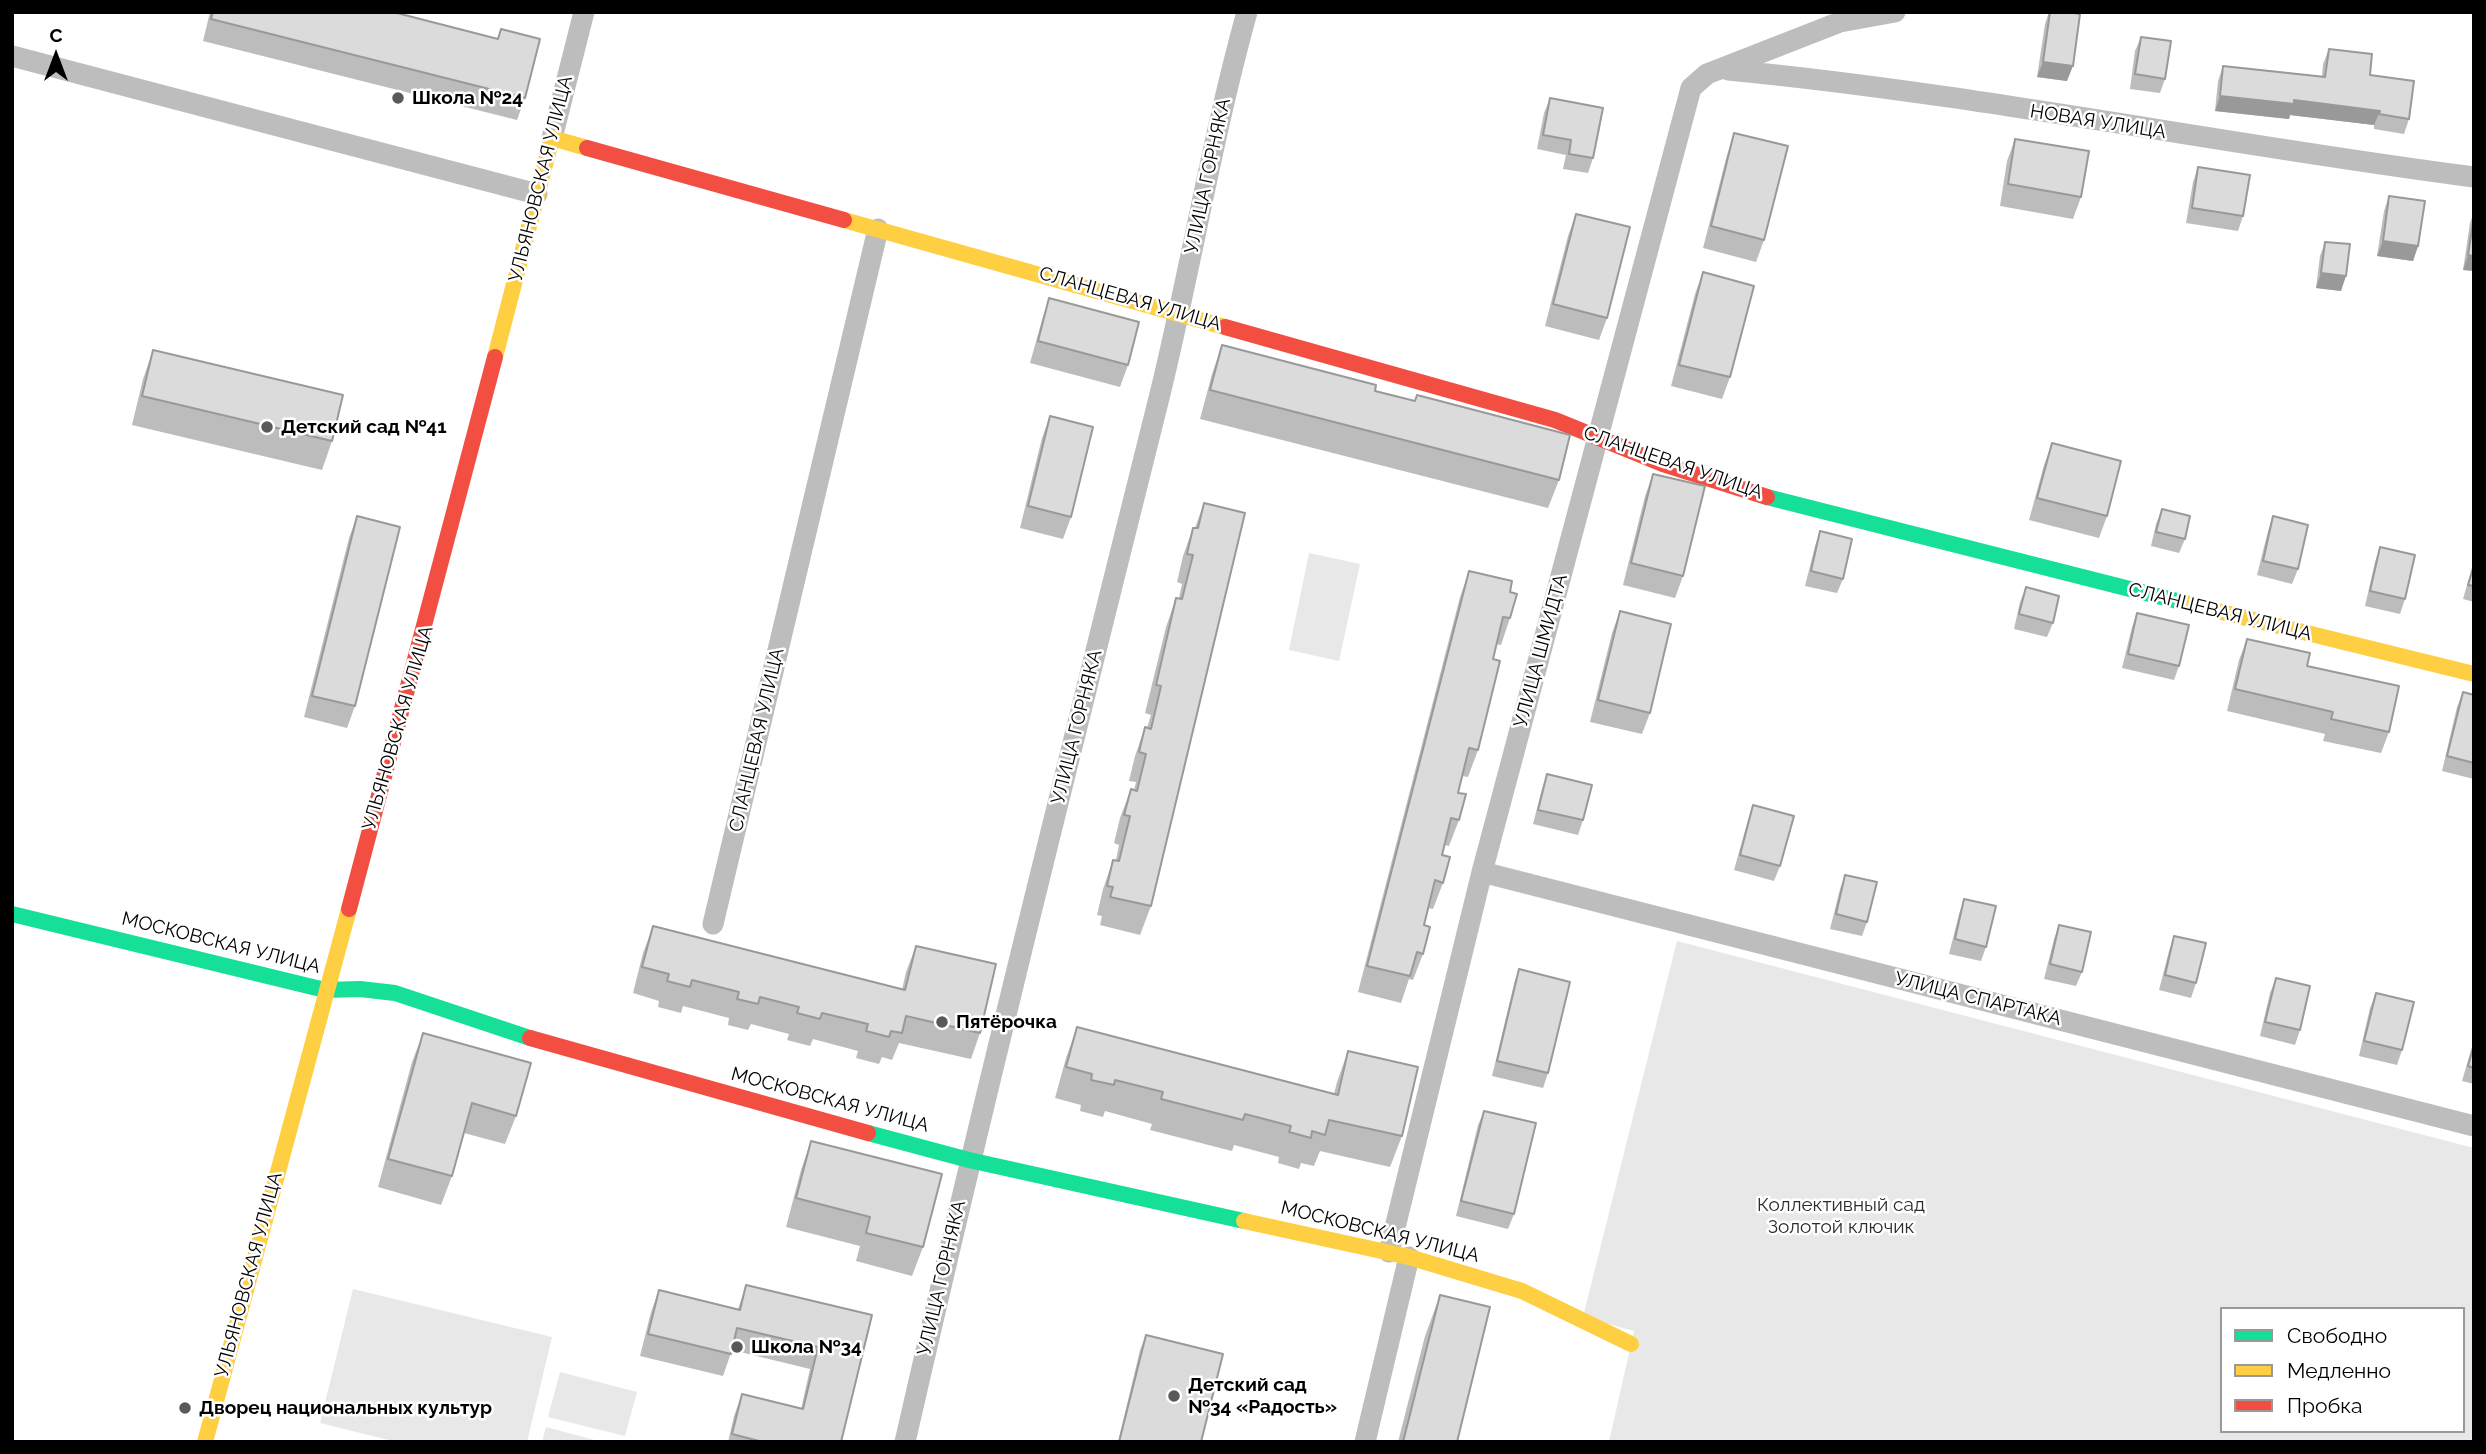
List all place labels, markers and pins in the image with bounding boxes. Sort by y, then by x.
place label: Школа №24 [412,87,523,109]
marker: Школа №24 [390,90,406,106]
place label: Детский сад №41 [281,416,447,438]
marker: Детский сад №41 [259,419,275,435]
place label: Пятёрочка [956,1011,1057,1033]
marker: Пятёрочка [934,1014,950,1030]
place label: Школа №34 [751,1336,862,1358]
marker: Школа №34 [729,1339,745,1355]
place label: Детский сад №34 «Радость» [1188,1374,1337,1418]
marker: Детский сад №34 «Радость» [1166,1388,1182,1404]
place label: Дворец национальных культур [199,1397,492,1419]
marker: Дворец национальных культур [177,1400,193,1416]

